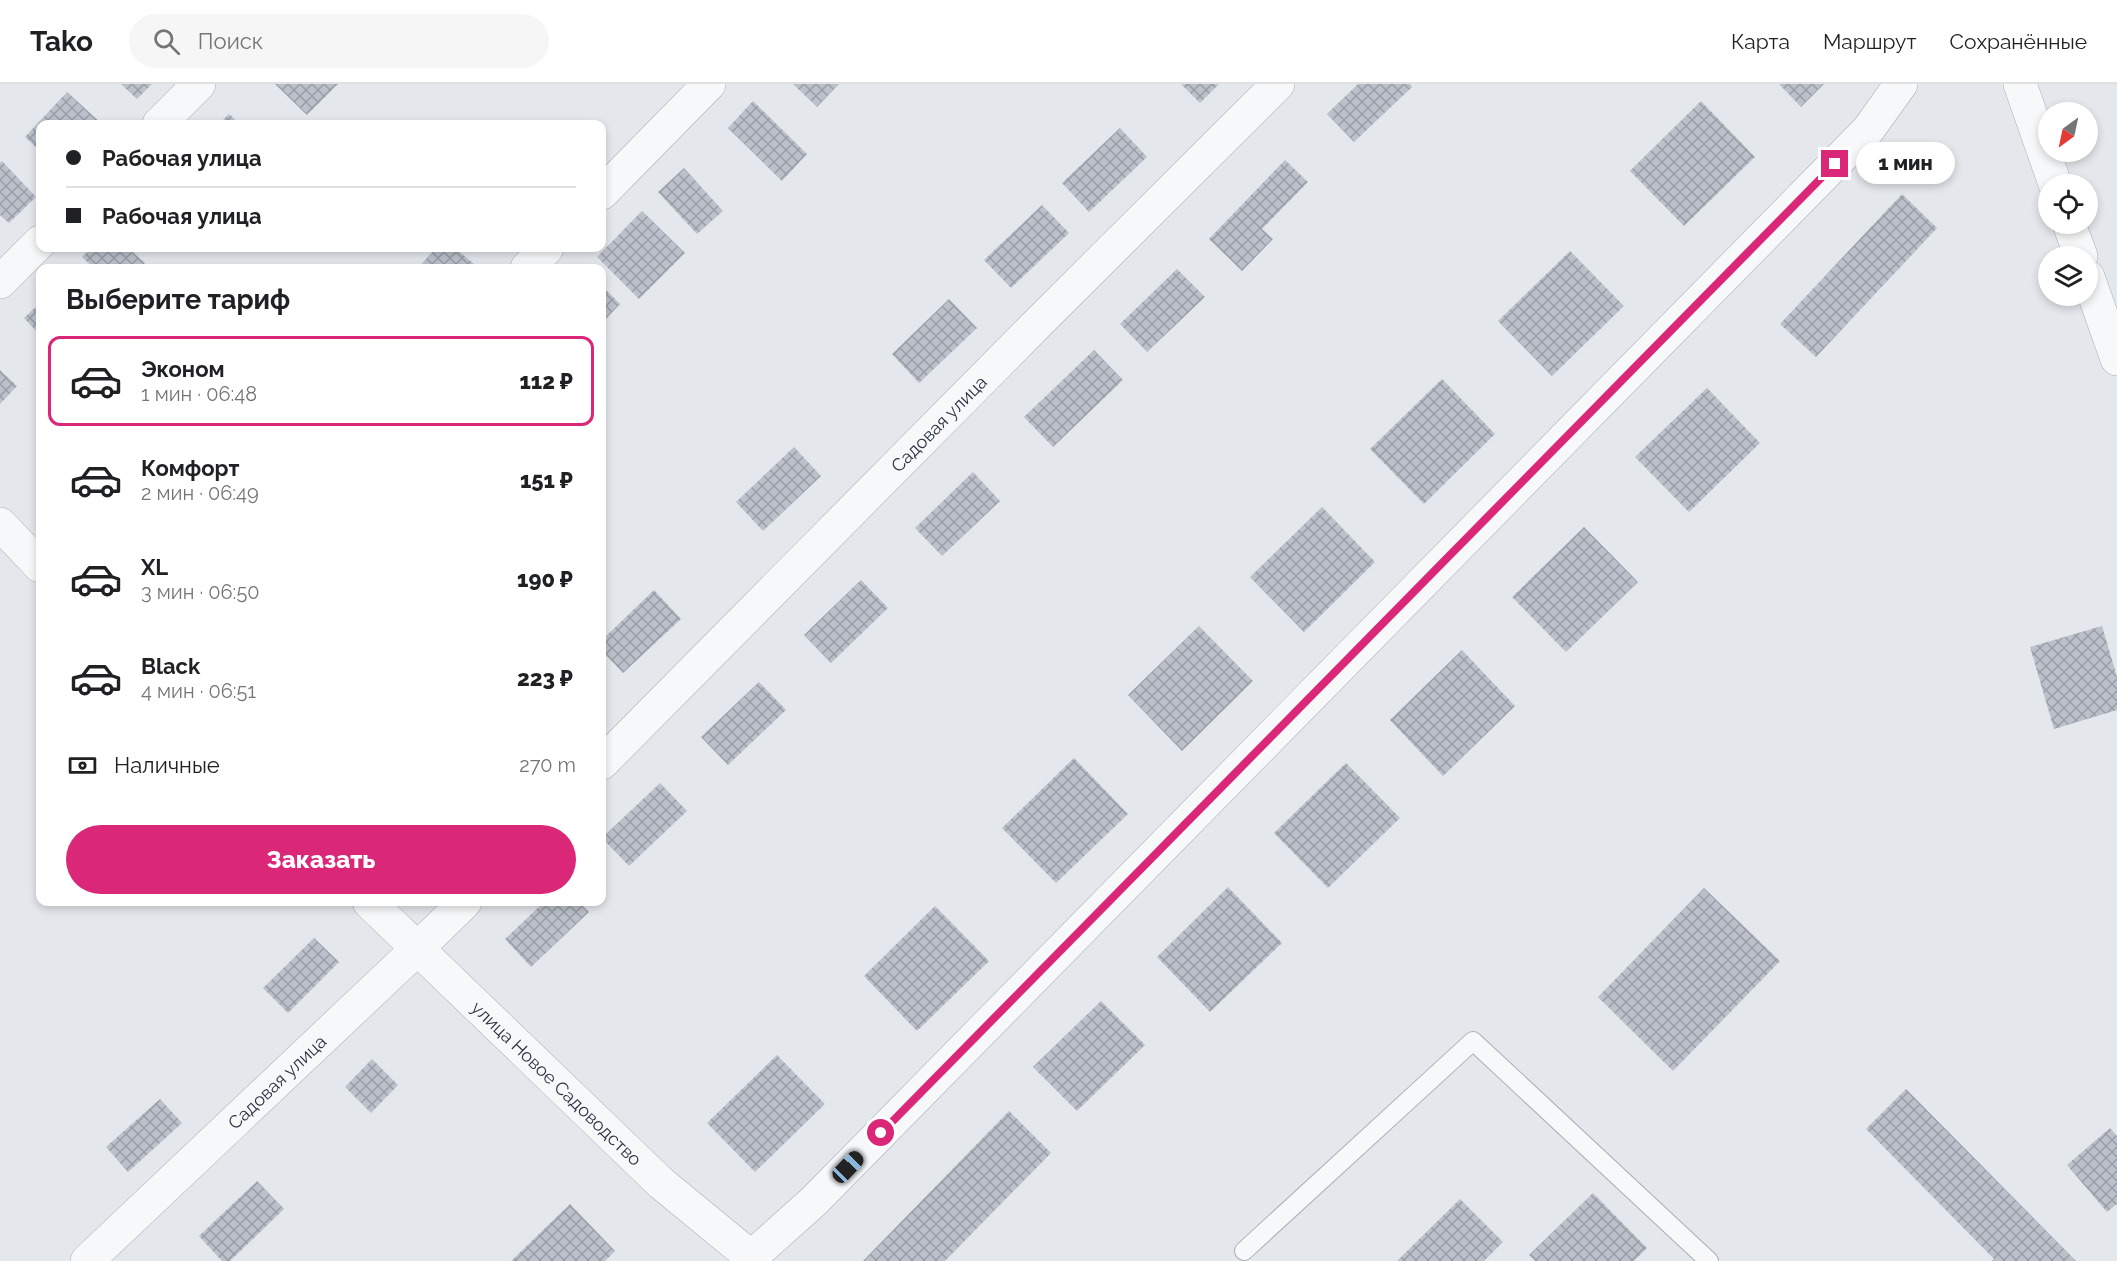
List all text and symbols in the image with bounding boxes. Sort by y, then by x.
search box [129,14,549,68]
text: Tako [30,25,93,58]
icon: search [150,25,183,58]
text: Поиск [198,28,263,54]
text: Карта [1731,29,1790,54]
text: Маршрут [1823,29,1916,54]
text: Сохранённые [1949,29,2087,54]
north arrow [2038,102,2098,162]
map controls [2038,102,2098,306]
callout: 1 мин [1856,143,1955,185]
text: Рабочая улица [102,145,262,171]
route end [1821,150,1848,177]
text: 1 мин [1878,151,1933,175]
button: locate [2038,174,2098,234]
text: Рабочая улица [102,203,262,229]
button: layers [2038,246,2098,306]
text: Выберите тариф [66,284,290,315]
icon: car [69,354,123,408]
text: Эконом [141,356,225,382]
text: 112 ₽ [519,368,573,394]
street label: Садовая улица [886,371,991,476]
text: 1 мин · 06:48 [141,382,257,406]
icon: car [69,453,123,507]
text: Комфорт [141,455,239,481]
text: 151 ₽ [520,467,573,493]
text: 2 мин · 06:49 [141,481,259,505]
icon: car [69,552,123,606]
text: XL [141,554,168,580]
text: 190 ₽ [517,566,573,592]
text: 3 мин · 06:50 [141,580,260,604]
icon: car [69,651,123,705]
text: Black [141,653,200,679]
text: 223 ₽ [517,665,573,691]
text: 4 мин · 06:51 [141,679,256,703]
icon: cash [66,749,99,782]
text: Наличные [114,752,220,778]
text: 270 m [519,753,576,777]
button: Заказать [66,825,576,894]
street label: улица Новое Садоводство [468,996,647,1170]
street label: Садовая улица [223,1030,330,1133]
route start [867,1119,894,1146]
car [829,1148,867,1186]

